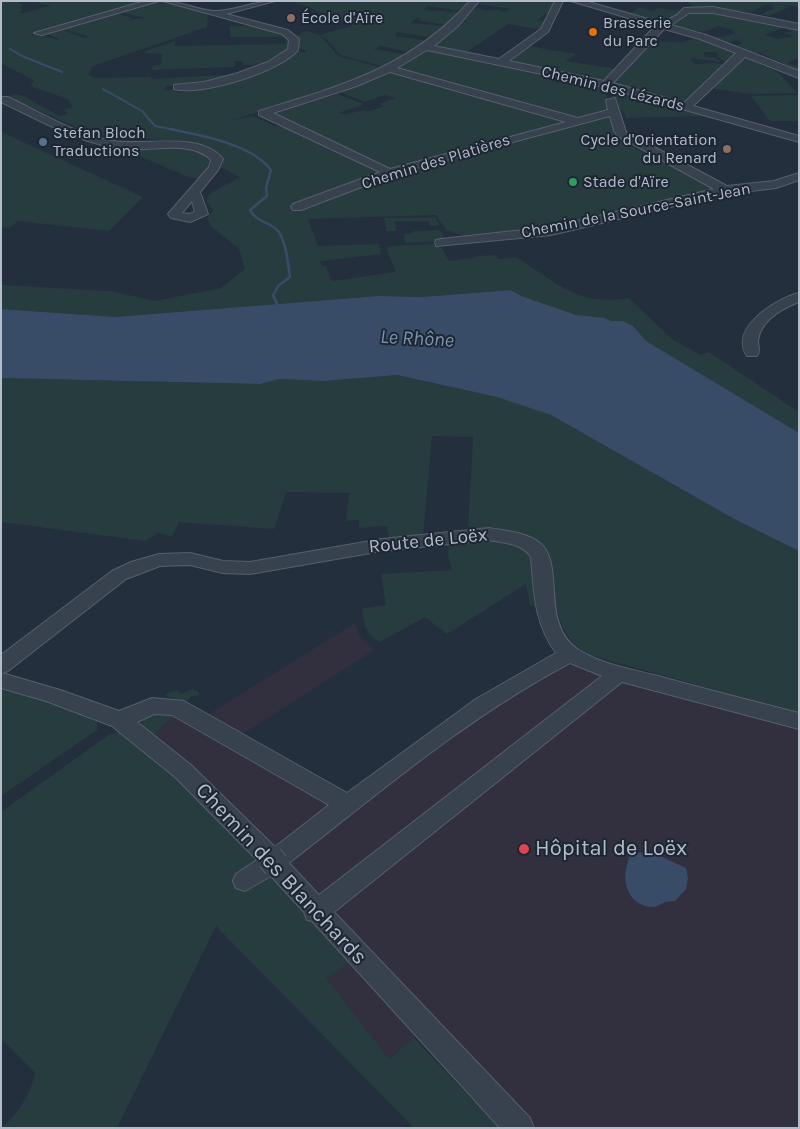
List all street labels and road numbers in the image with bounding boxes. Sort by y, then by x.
street label: Chemin des Lézards [540,62,686,116]
street label: Chemin des Platières [359,130,513,194]
street label: Chemin de la Source-Saint-Jean [520,179,752,243]
street label: Route de Loëx [368,523,488,559]
street label: Chemin des Blanchards [190,777,372,971]

